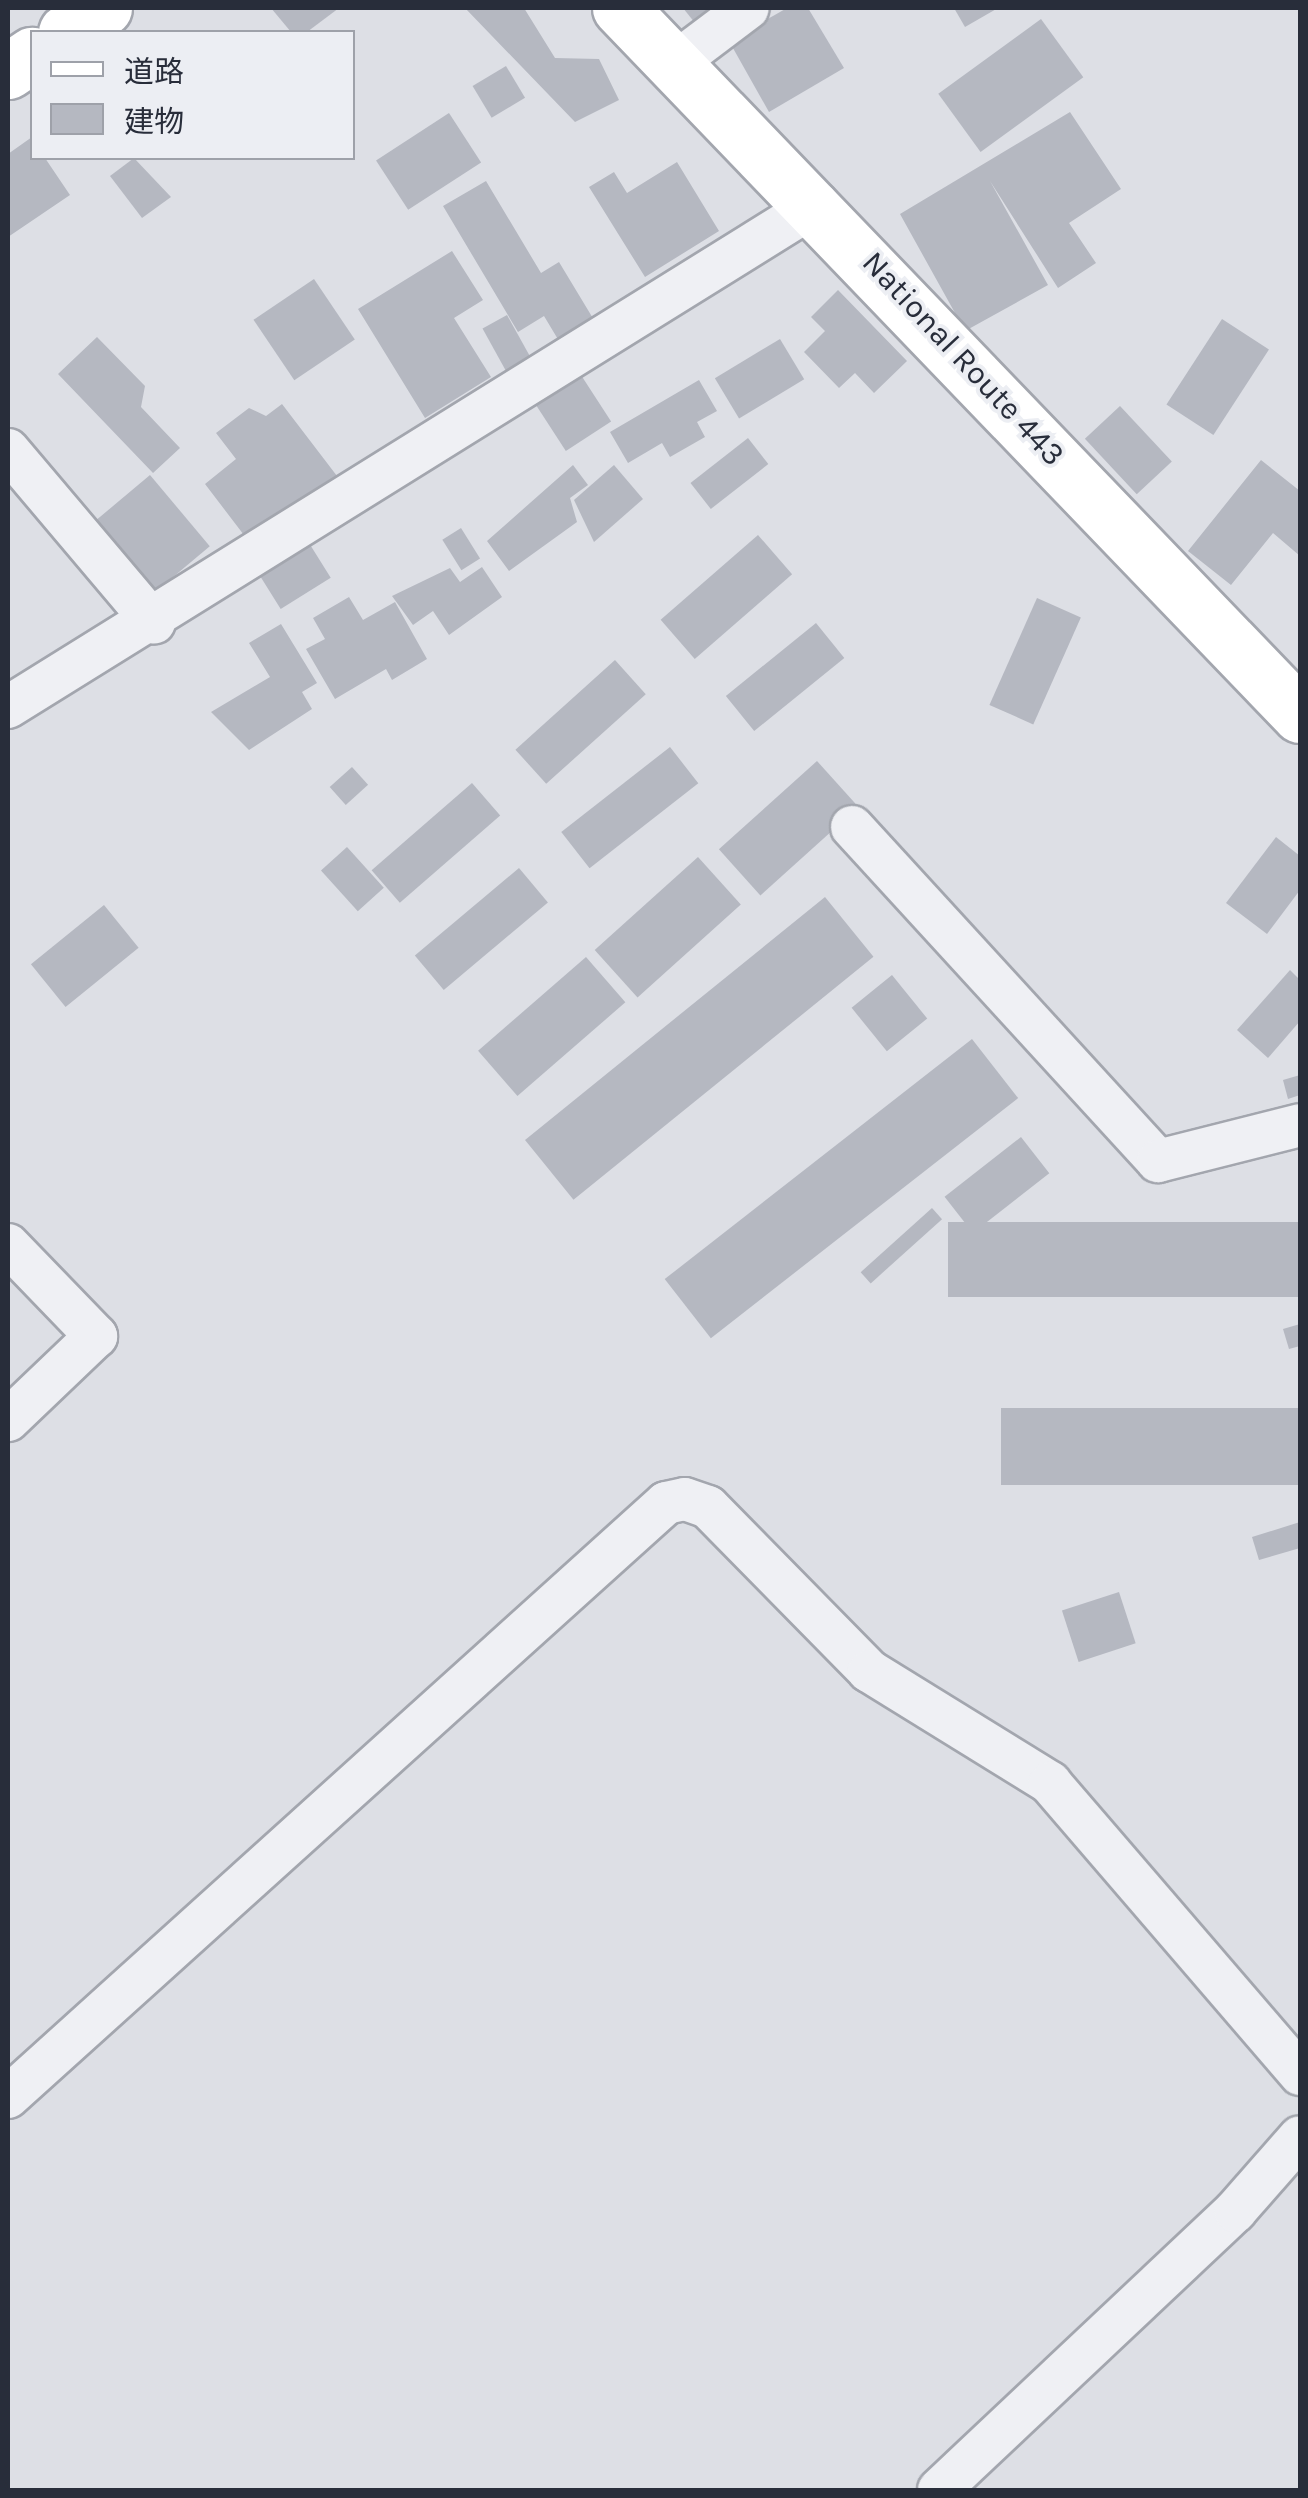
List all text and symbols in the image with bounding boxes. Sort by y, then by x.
legend [30,30,355,160]
text: 道路 [124,54,184,90]
text: 建物 [124,104,184,140]
street label: National Route 443 [854,244,1072,474]

